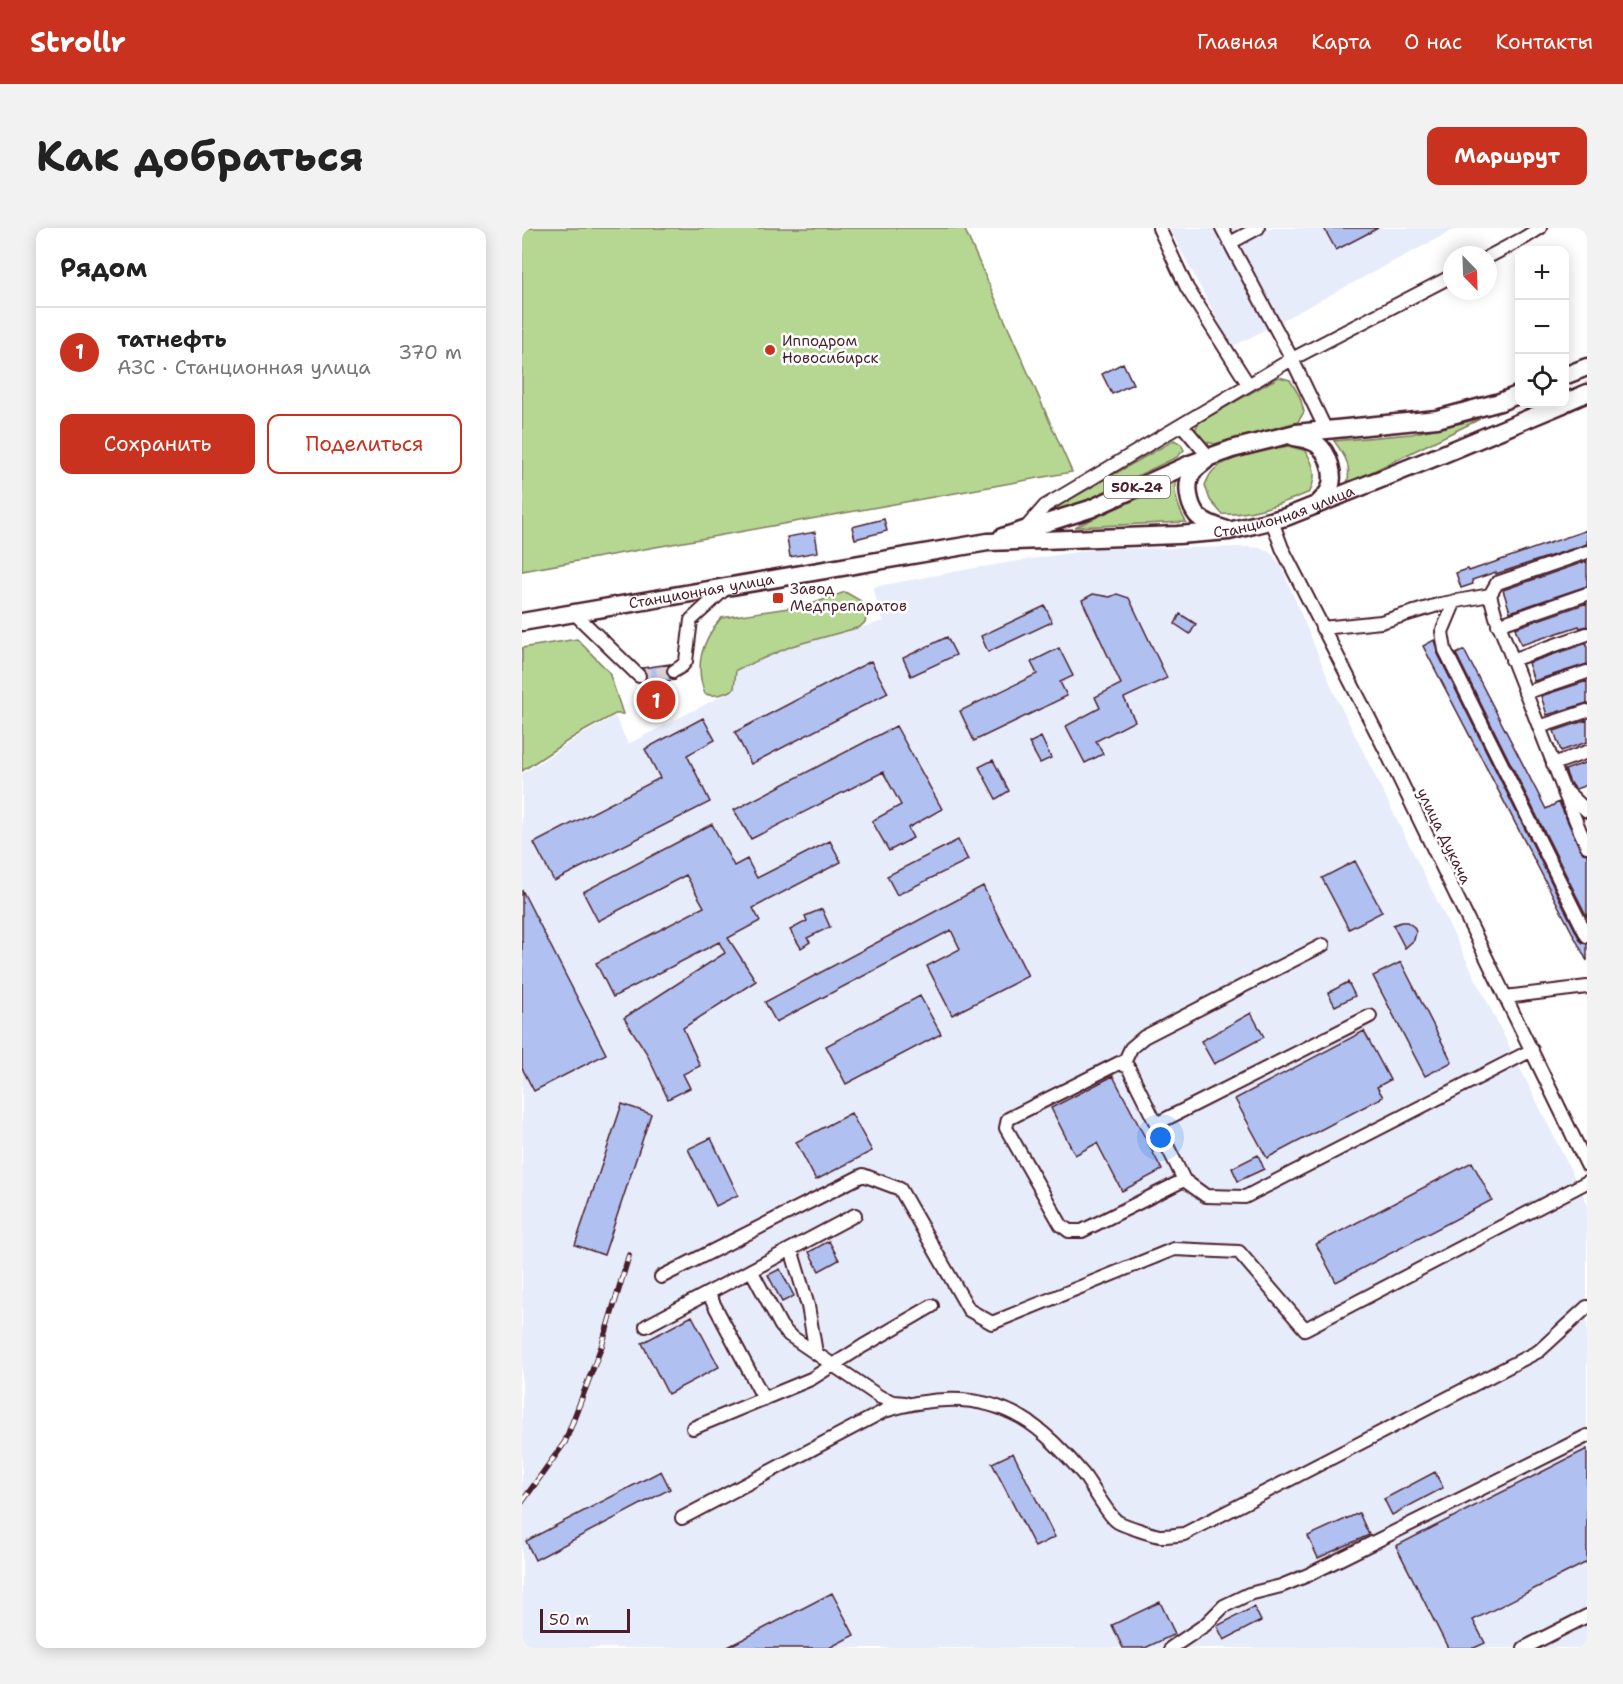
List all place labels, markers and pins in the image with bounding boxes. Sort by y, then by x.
place label: Ипподром Новосибирск [782,331,878,368]
marker: Ипподром Новосибирск [763,343,777,357]
place label: Завод Медпрепаратов [790,579,907,616]
marker: Завод Медпрепаратов [771,591,785,605]
pin: 1 [636,678,676,722]

